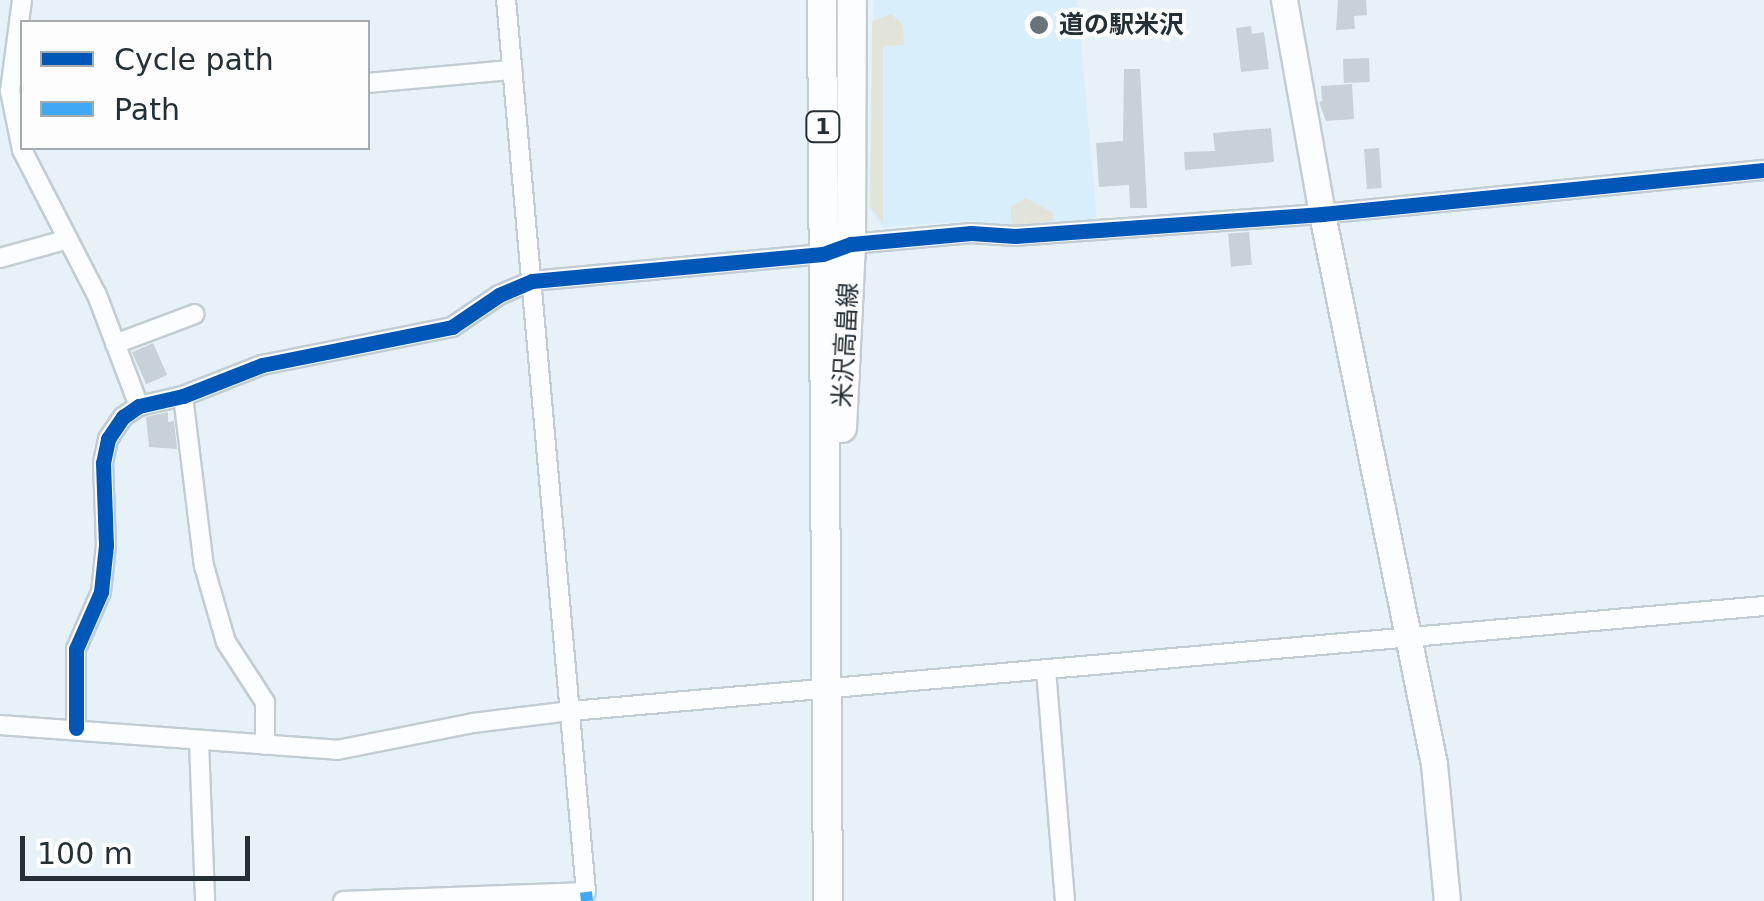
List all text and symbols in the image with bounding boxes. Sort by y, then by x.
place label: 道の駅米沢 [1059,10,1184,40]
marker: 道の駅米沢 [1028,14,1050,36]
legend [20,20,370,150]
text: Cycle path [114,42,274,77]
text: Path [114,92,180,127]
road number: 1 [803,110,843,144]
street label: 米沢高畠線 [828,282,864,408]
scale bar [25,816,255,878]
text: 100 m [37,836,133,871]

